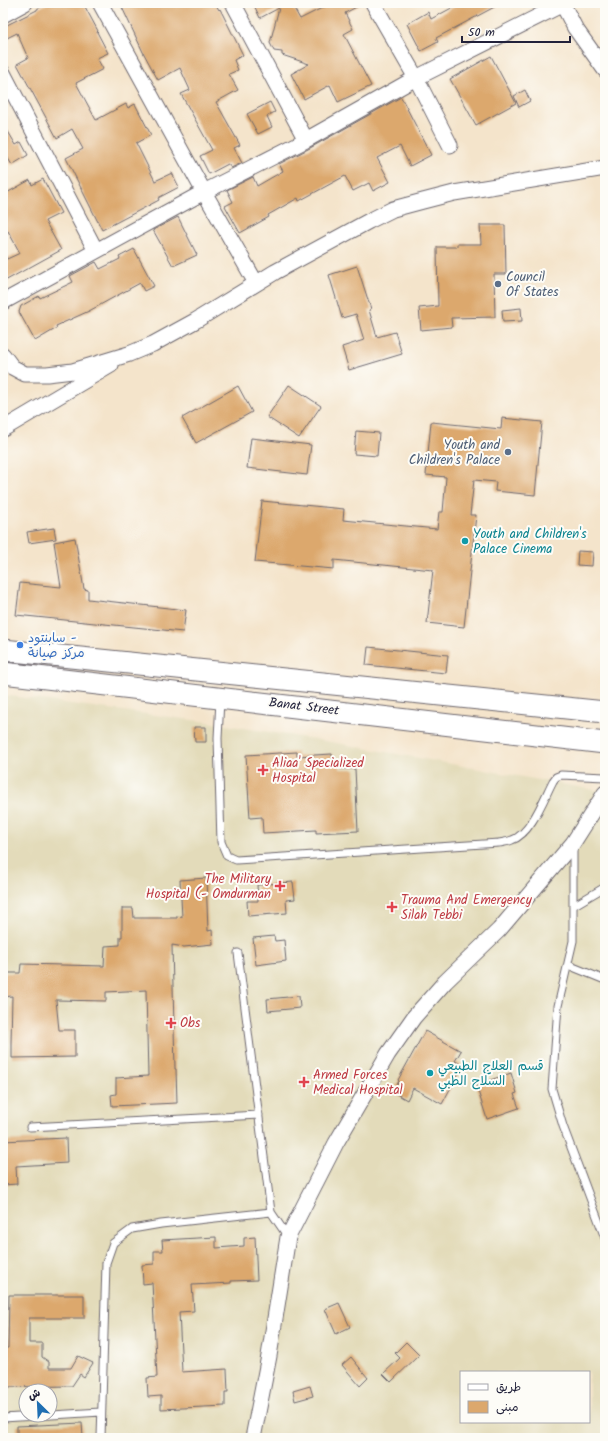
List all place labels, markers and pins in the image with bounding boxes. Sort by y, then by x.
place label: Council Of States [506,267,559,303]
marker: Council Of States [493,279,503,289]
place label: Youth and Children's Palace [409,435,501,471]
marker: Youth and Children's Palace [503,447,513,457]
place label: Youth and Children's Palace Cinema [473,524,587,560]
marker: Youth and Children's Palace Cinema [460,536,470,546]
place label: سابنتود - مركز صيانة [28,628,85,664]
marker: سابنتود - مركز صيانة [15,640,25,650]
place label: Aliaa' Specialized Hospital [272,753,364,789]
marker: Aliaa' Specialized Hospital [257,764,269,776]
place label: The Military Hospital (- Omdurman [146,869,272,905]
marker: The Military Hospital (- Omdurman [274,880,286,892]
place label: Trauma And Emergency Silah Tebbi [401,890,533,926]
marker: Trauma And Emergency Silah Tebbi [386,901,398,913]
place label: Obs [180,1013,201,1034]
marker: Obs [165,1017,177,1029]
place label: قسم العلاج الطبيعي السلاح الطبي [438,1056,544,1092]
place label: Armed Forces Medical Hospital [313,1065,403,1101]
marker: قسم العلاج الطبيعي السلاح الطبي [425,1068,435,1078]
marker: Armed Forces Medical Hospital [298,1076,310,1088]

